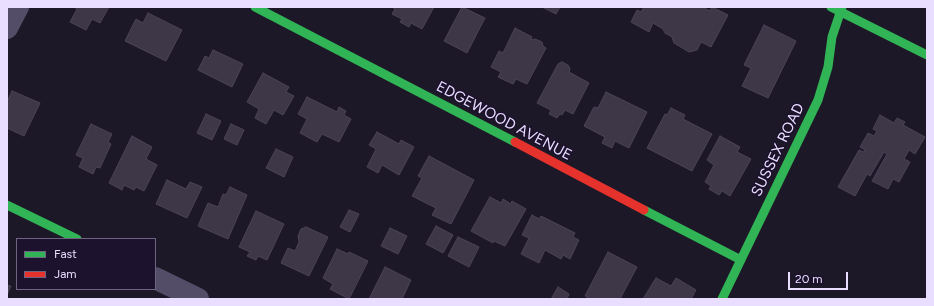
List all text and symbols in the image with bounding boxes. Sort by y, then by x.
street label: EDGEWOOD AVENUE [433,78,575,164]
street label: SUSSEX ROAD [748,100,808,200]
legend [16,238,156,290]
text: Fast [54,247,77,261]
scale bar [790,264,850,290]
text: Jam [54,267,77,281]
text: 20 m [795,272,823,286]

